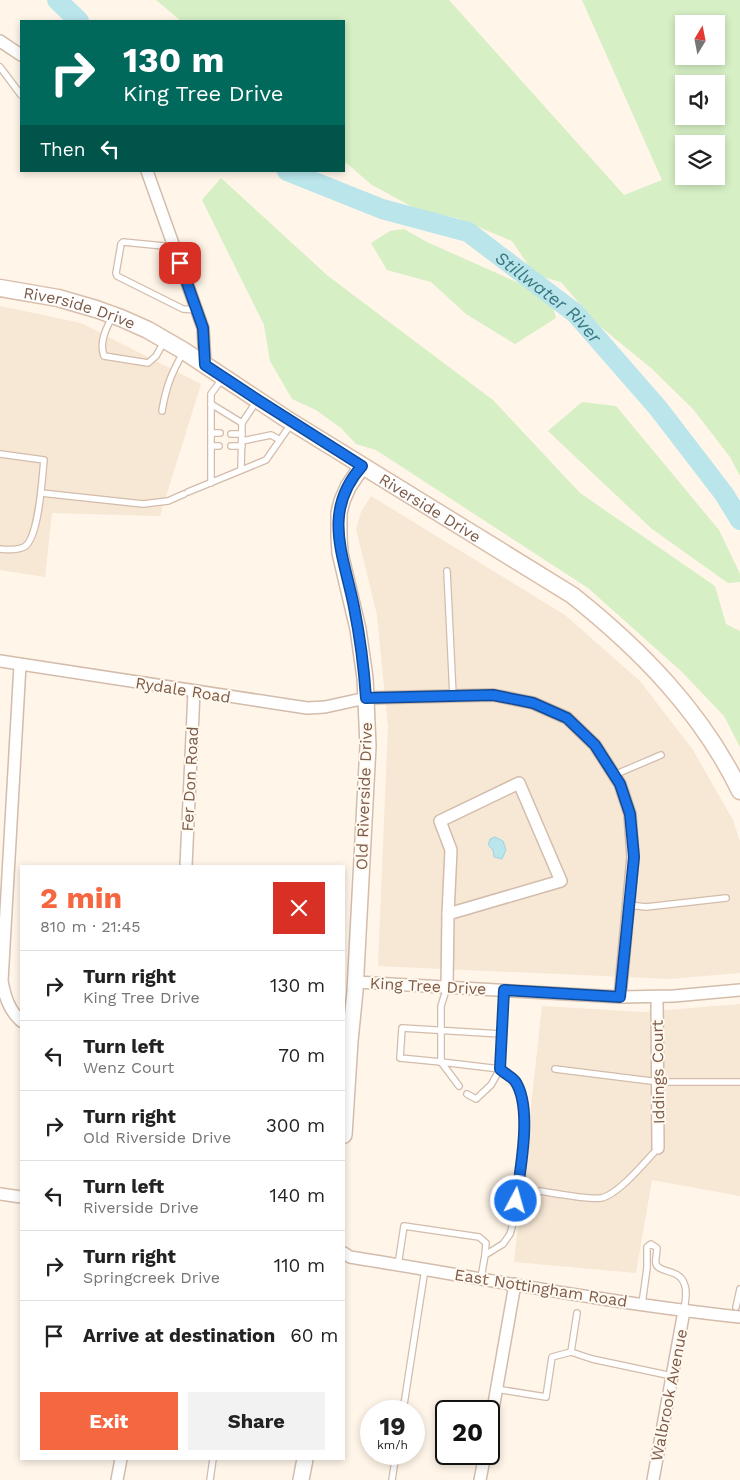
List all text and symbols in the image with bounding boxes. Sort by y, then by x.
north arrow [675,15,725,65]
map controls [675,15,725,185]
text: 130 m [123,39,224,81]
icon: right [40,40,105,105]
button: sound [675,75,725,125]
text: King Tree Drive [123,81,284,106]
icon: left [96,135,124,163]
button: layers [675,135,725,185]
text: Then [40,138,86,161]
pin [159,242,201,284]
water label: Stillwater River [492,246,607,347]
icon: arrive [166,249,194,277]
street label: Riverside Drive [22,283,139,333]
street label: Riverside Drive [376,469,484,546]
street label: Rydale Road [134,673,232,707]
street label: Old Riverside Drive [352,722,376,870]
street label: Fer Don Road [178,726,202,832]
text: 2 min [40,880,122,915]
button: close [273,882,325,934]
text: 810 m · 21:45 [40,917,141,936]
text: Turn right [83,965,176,988]
icon: right [40,972,68,1000]
street label: King Tree Drive [369,973,487,999]
text: 130 m [270,974,325,997]
text: King Tree Drive [83,988,200,1007]
street label: Iddings Court [648,1019,668,1124]
text: Turn left [83,1035,164,1058]
icon: left [40,1042,68,1070]
text: 70 m [278,1044,325,1067]
text: Wenz Court [83,1058,174,1077]
text: Turn right [83,1105,176,1128]
icon: right [40,1112,68,1140]
text: 300 m [266,1114,325,1137]
text: Old Riverside Drive [83,1128,231,1147]
position arrow [489,1174,541,1226]
text: Turn left [83,1175,164,1198]
icon: left [40,1182,68,1210]
text: 140 m [270,1184,325,1207]
text: Riverside Drive [83,1198,199,1217]
text: Turn right [83,1245,176,1268]
icon: right [40,1252,68,1280]
text: 110 m [274,1254,325,1277]
street label: East Nottingham Road [453,1265,629,1311]
text: Springcreek Drive [83,1268,220,1287]
icon: arrive [40,1322,68,1350]
text: Arrive at destination [83,1324,275,1347]
text: 60 m [290,1324,338,1347]
street label: Walbrook Avenue [647,1327,691,1463]
button: Exit [40,1392,178,1450]
button: Share [188,1392,325,1450]
speed limit sign: 20 [435,1400,500,1465]
text: 19 [379,1412,406,1441]
text: km/h [377,1438,408,1452]

